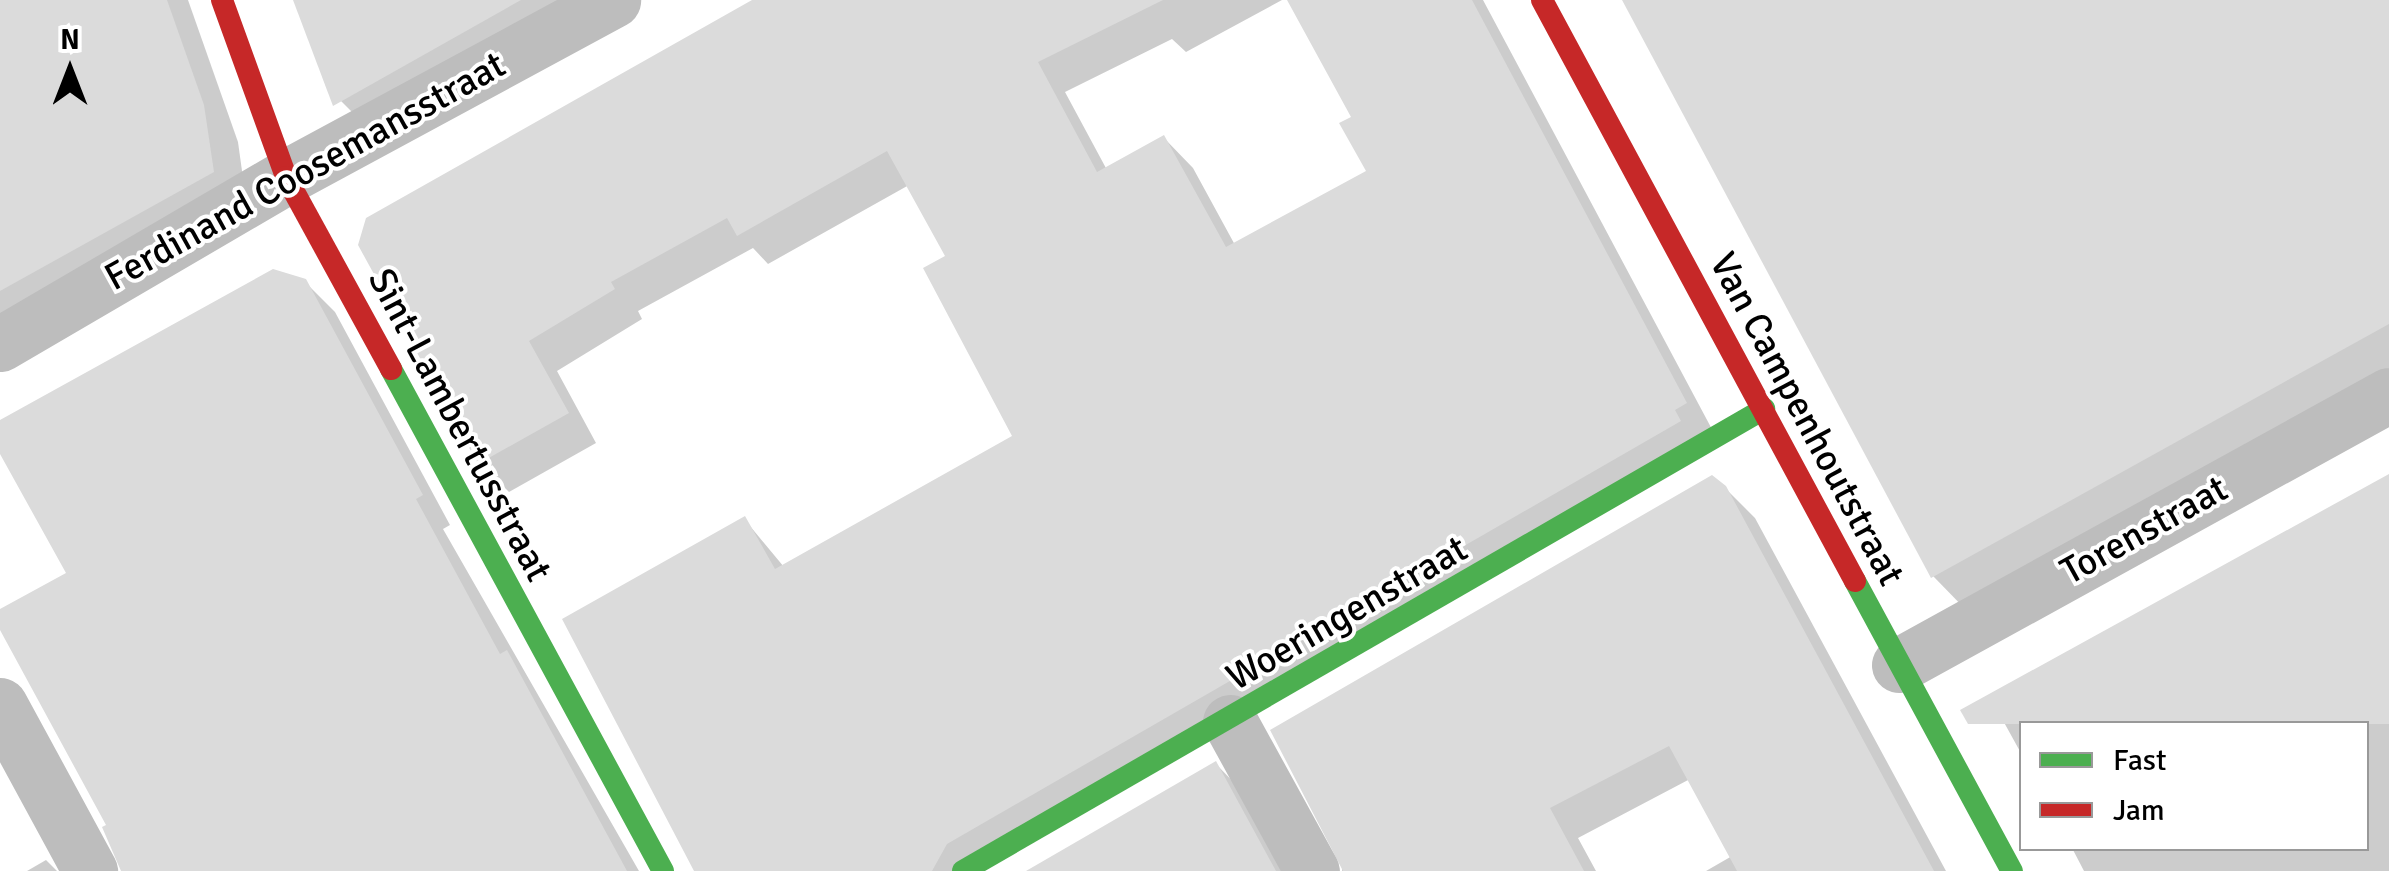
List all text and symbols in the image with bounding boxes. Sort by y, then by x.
north arrow [20,20,120,120]
text: N [60,23,80,57]
street label: Ferdinand Coosemansstraat [97,42,513,300]
street label: Van Campenhoutstraat [1700,245,1914,593]
street label: Sint-Lambertusstraat [358,261,562,589]
street label: Torenstraat [2053,466,2235,594]
street label: Woeringenstraat [1219,526,1475,700]
legend [2019,721,2369,851]
text: Fast [2113,742,2166,779]
text: Jam [2113,792,2165,829]

